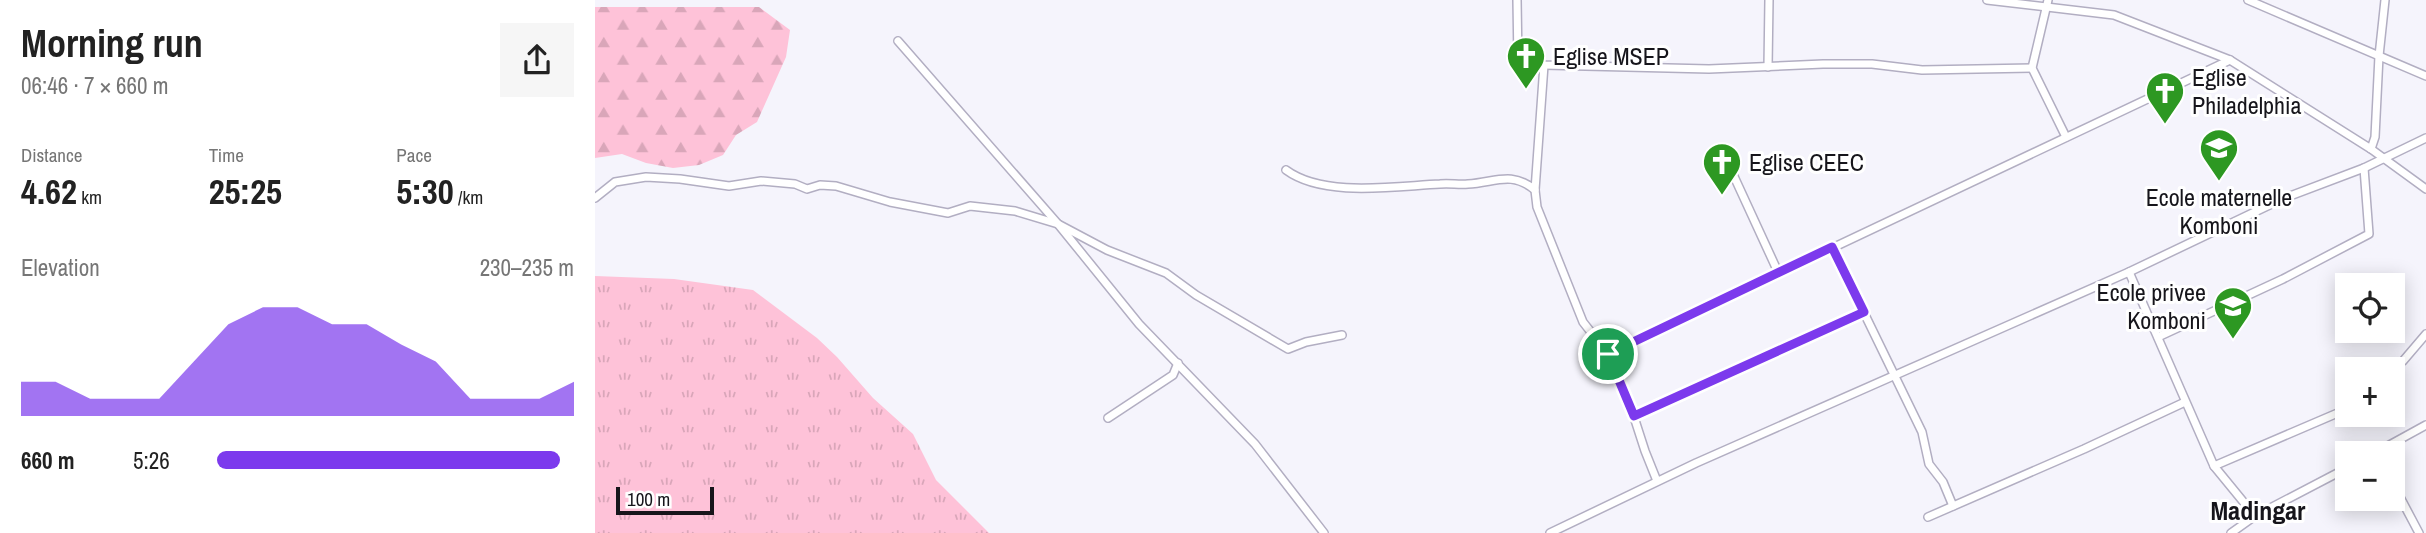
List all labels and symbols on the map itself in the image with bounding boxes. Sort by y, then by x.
church icon: Eglise MSEP [1505,35,1547,90]
place label: Eglise MSEP [1553,40,1669,72]
place label: Eglise Philadelphia [2192,61,2301,121]
church icon: Eglise Philadelphia [2144,70,2186,125]
school or university icon: Ecole maternelle Komboni [2198,127,2240,182]
church icon: Eglise CEEC [1701,141,1743,196]
place label: Eglise CEEC [1749,146,1864,178]
place label: Ecole maternelle Komboni [2146,181,2292,241]
place label: Ecole privee Komboni [2097,276,2206,336]
school or university icon: Ecole privee Komboni [2212,285,2254,340]
pin [1578,324,1638,384]
scale bar [616,484,714,516]
district label: Madingar [2211,493,2306,528]

